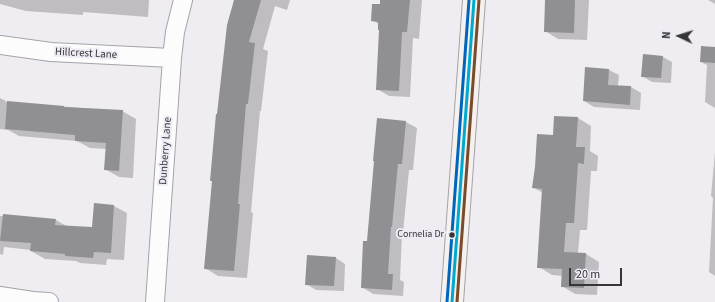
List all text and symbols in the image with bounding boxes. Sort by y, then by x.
north arrow [659,16,699,56]
text: N [659,31,674,39]
street label: Hillcrest Lane [55,46,117,62]
street label: Dunberry Lane [157,117,175,185]
place label: Cornelia Dr [397,229,444,241]
marker: Cornelia Dr [447,230,457,240]
scale bar [571,260,624,286]
text: 20 m [576,266,600,283]

